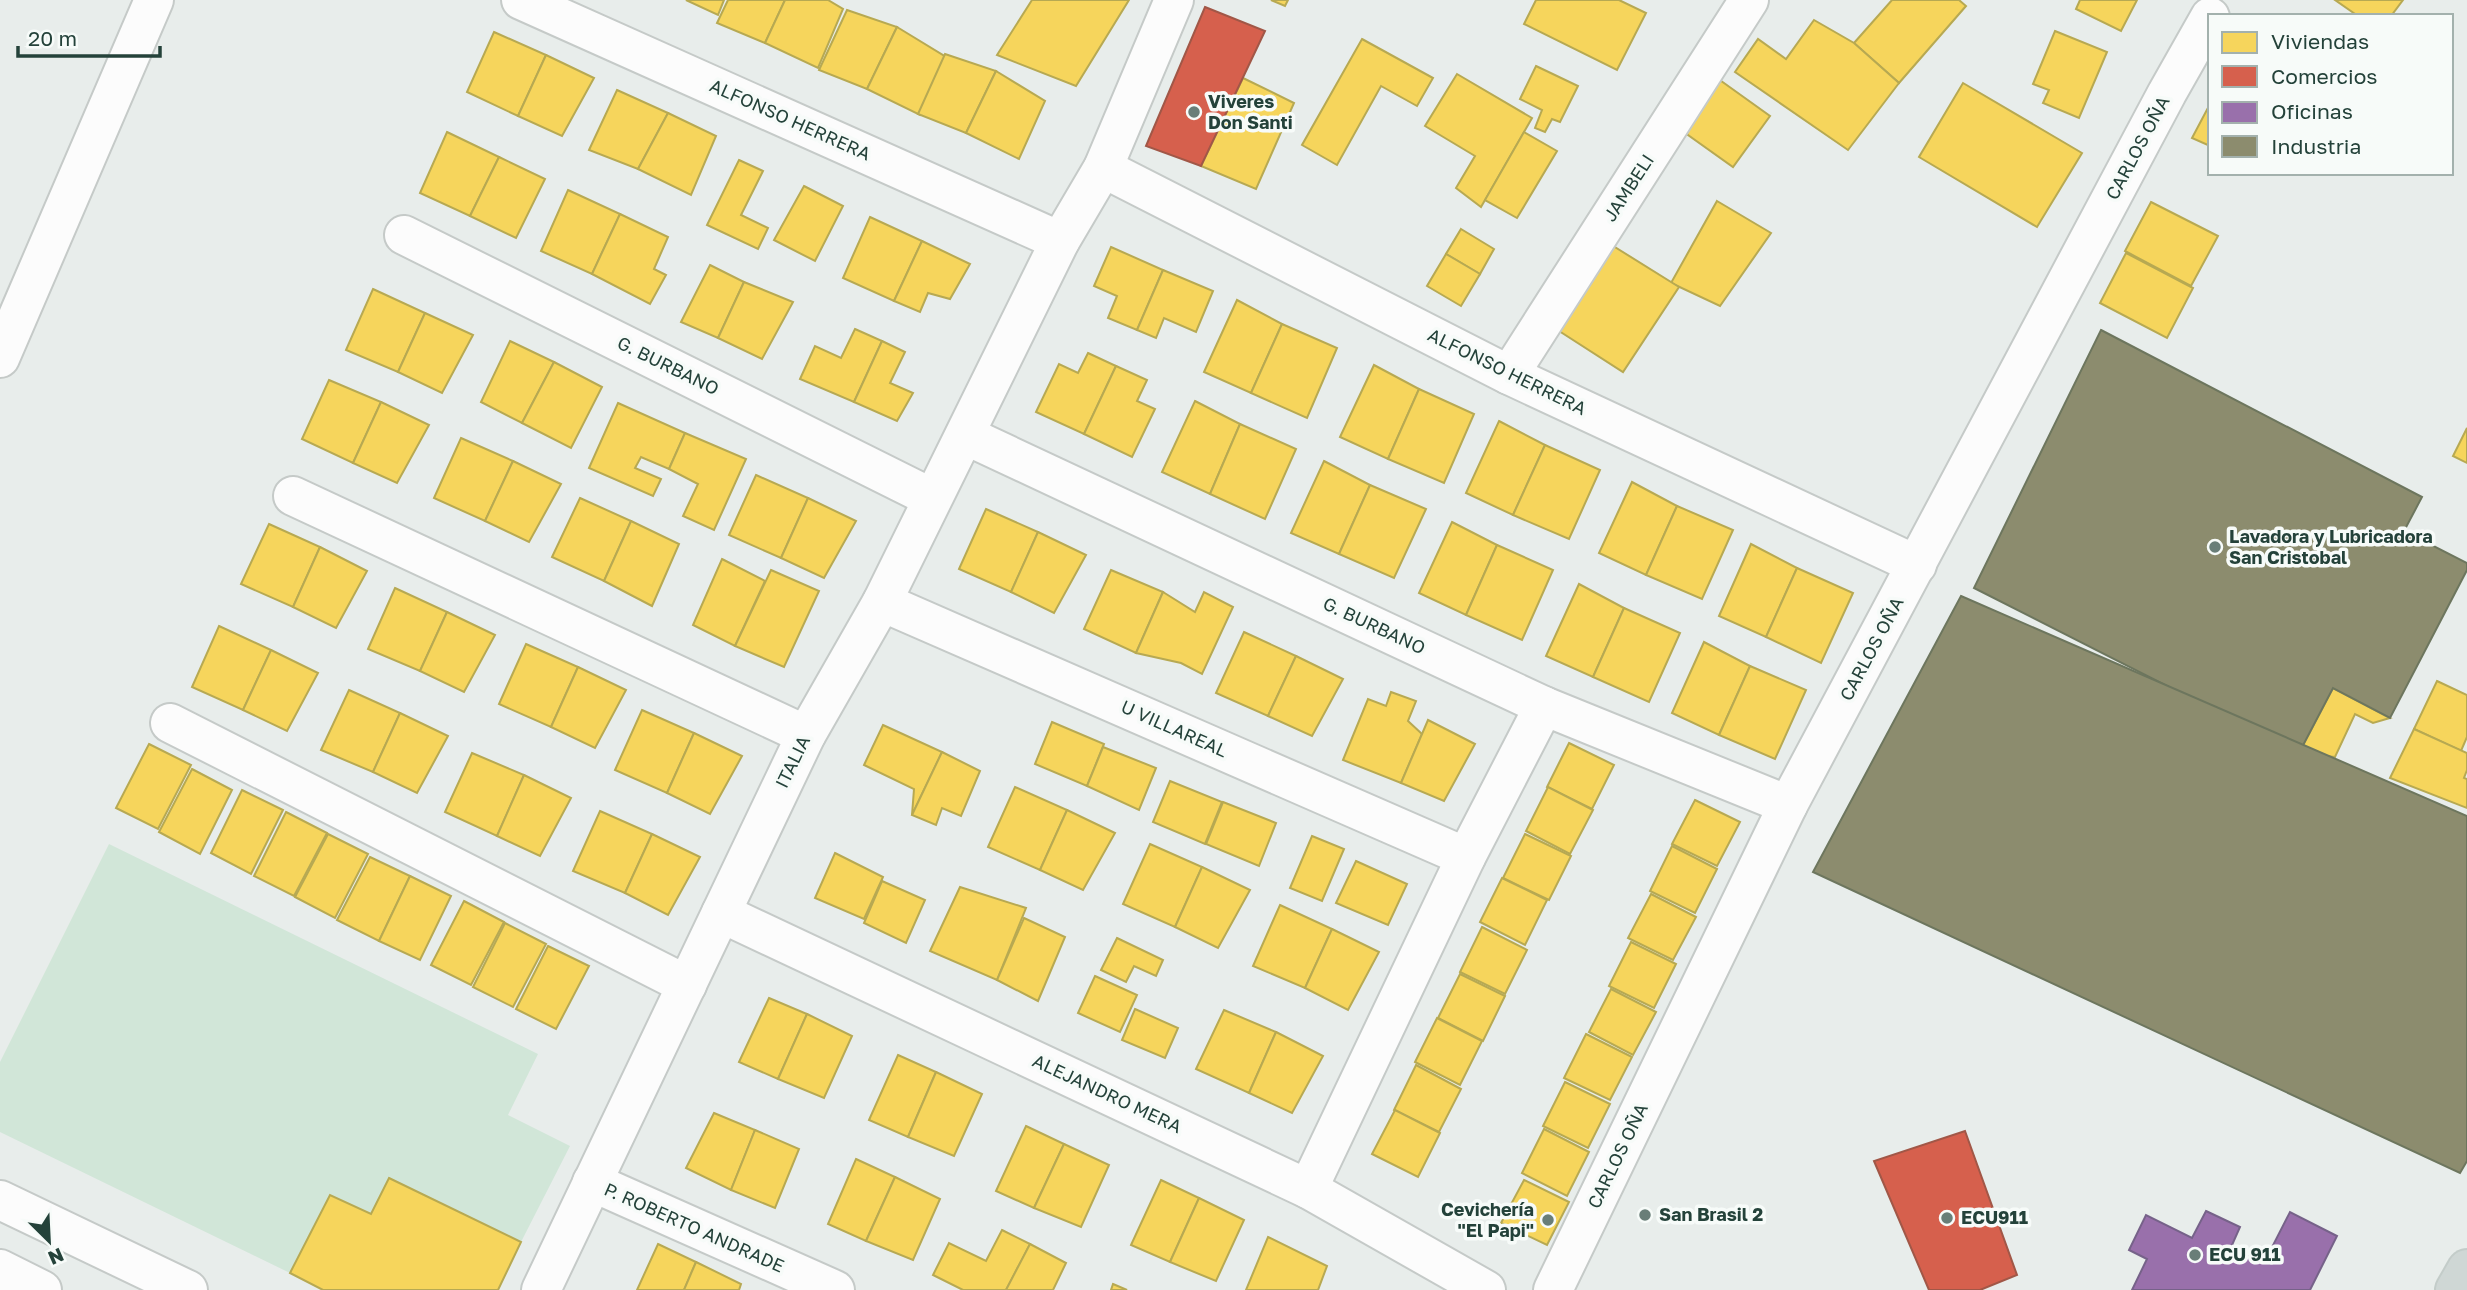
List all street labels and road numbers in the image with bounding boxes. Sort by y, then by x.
street label: ALFONSO HERRERA [707,74,874,164]
street label: CARLOS OÑA [2101,92,2174,203]
street label: JAMBELI [1598,150,1658,225]
street label: ALFONSO HERRERA [1425,323,1590,419]
street label: G. BURBANO [614,331,723,399]
street label: G. BURBANO [1320,592,1429,658]
street label: CARLOS OÑA [1835,593,1908,704]
street label: U VILLAREAL [1118,695,1231,761]
street label: ITALIA [770,732,814,791]
street label: ALEJANDRO MERA [1029,1049,1185,1137]
street label: CARLOS OÑA [1582,1099,1652,1212]
street label: P. ROBERTO ANDRADE [601,1177,788,1277]

